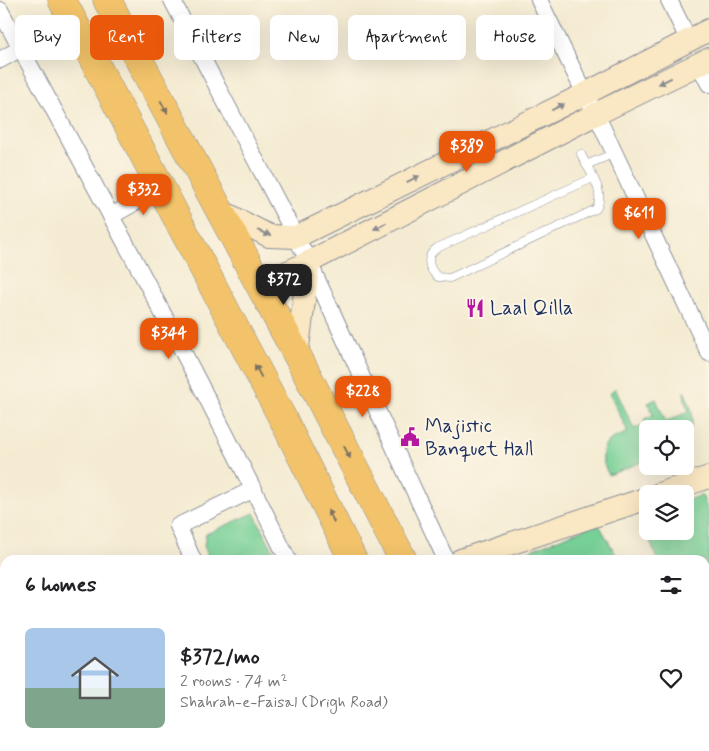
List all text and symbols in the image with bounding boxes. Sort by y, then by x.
chip: Buy [15,15,80,60]
chip: Rent [90,15,164,60]
chip: Filters [174,15,260,60]
chip: New [270,15,338,60]
chip: Apartment [348,15,466,60]
chip: House [476,15,554,60]
one-way arrow [658,77,672,85]
one-way arrow [160,100,168,115]
one-way arrow [551,103,565,111]
pin: $389 [437,130,497,173]
text: $389 [450,136,484,157]
pin: $332 [114,174,174,216]
one-way arrow [405,175,420,183]
text: $332 [128,179,160,200]
pin: $611 [609,198,669,240]
text: $611 [624,203,654,224]
one-way arrow [373,222,387,230]
one-way arrow [257,229,272,237]
pin: $372 [254,264,314,306]
text: $372 [267,269,301,290]
place label: Laal Qilla [490,295,573,322]
restaurant icon: Laal Qilla [464,297,486,319]
pin: $344 [139,318,199,360]
text: $344 [151,323,187,344]
one-way arrow [254,364,262,379]
pin: $228 [333,376,393,418]
text: $228 [346,381,380,402]
place label: Majistic Banquet Hall [425,413,534,463]
map controls [639,420,694,540]
button: locate [639,420,694,475]
public building icon: Majistic Banquet Hall [399,426,421,448]
one-way arrow [343,445,351,459]
button: layers [639,485,694,540]
one-way arrow [327,509,335,524]
text: 6 homes [25,571,96,599]
icon: filters [657,571,685,599]
text: $372/mo [180,643,260,671]
icon: home [65,648,125,708]
icon: heart [657,664,685,692]
text: 2 rooms · 74 m² [180,671,288,692]
text: Shahrah-e-Faisal (Drigh Road) [180,692,388,713]

